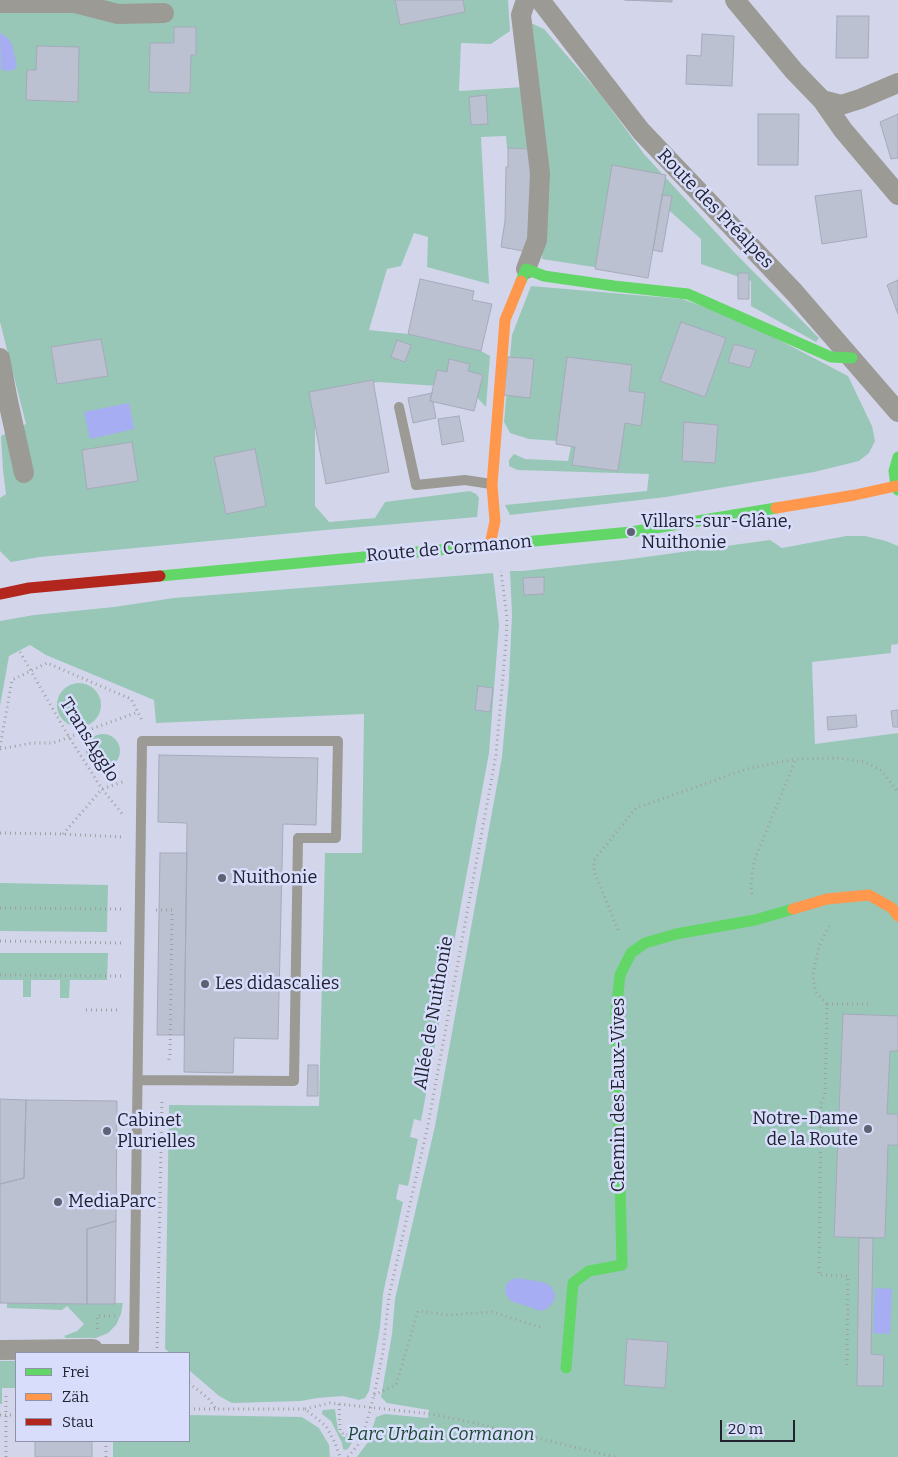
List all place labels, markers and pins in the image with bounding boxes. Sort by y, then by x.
place label: Villars-sur-Glâne, Nuithonie [641,511,792,554]
marker: Villars-sur-Glâne, Nuithonie [625,526,637,538]
place label: Nuithonie [232,867,317,889]
marker: Nuithonie [216,872,228,884]
place label: Les didascalies [215,973,339,995]
marker: Les didascalies [199,978,211,990]
place label: Notre-Dame de la Route [752,1108,858,1150]
place label: Cabinet Plurielles [117,1110,196,1152]
marker: Notre-Dame de la Route [862,1123,874,1135]
marker: Cabinet Plurielles [101,1125,113,1137]
place label: MediaParc [68,1191,156,1213]
marker: MediaParc [52,1196,64,1208]

